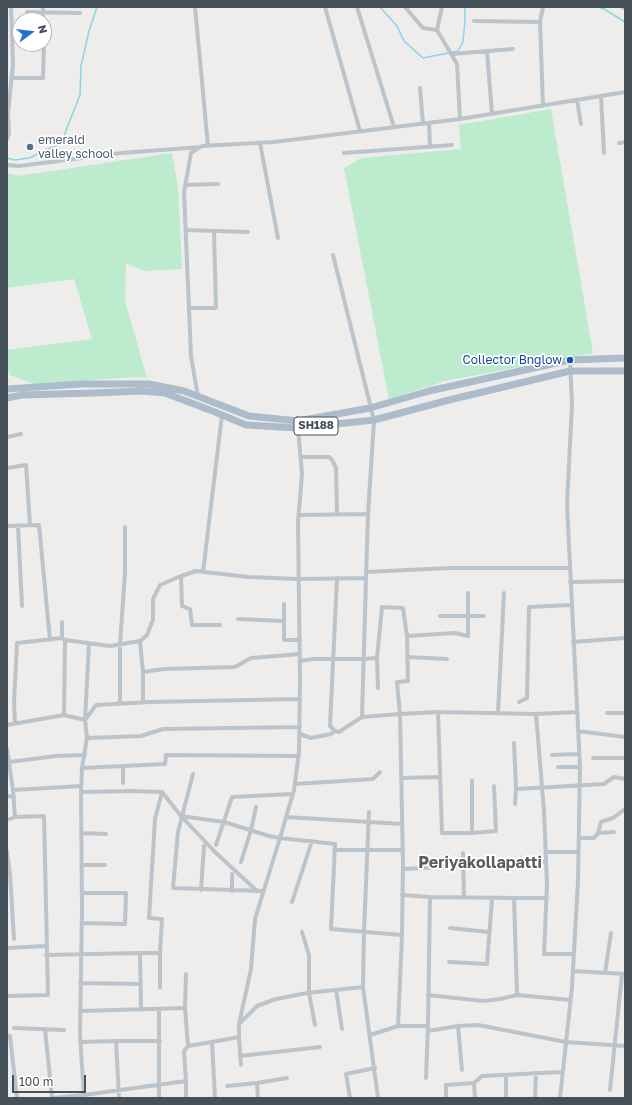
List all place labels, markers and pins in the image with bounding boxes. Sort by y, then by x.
place label: emerald valley school [38,133,114,161]
marker: emerald valley school [25,142,35,152]
place label: Collector Bnglow [463,353,562,367]
marker: Collector Bnglow [565,355,575,365]

